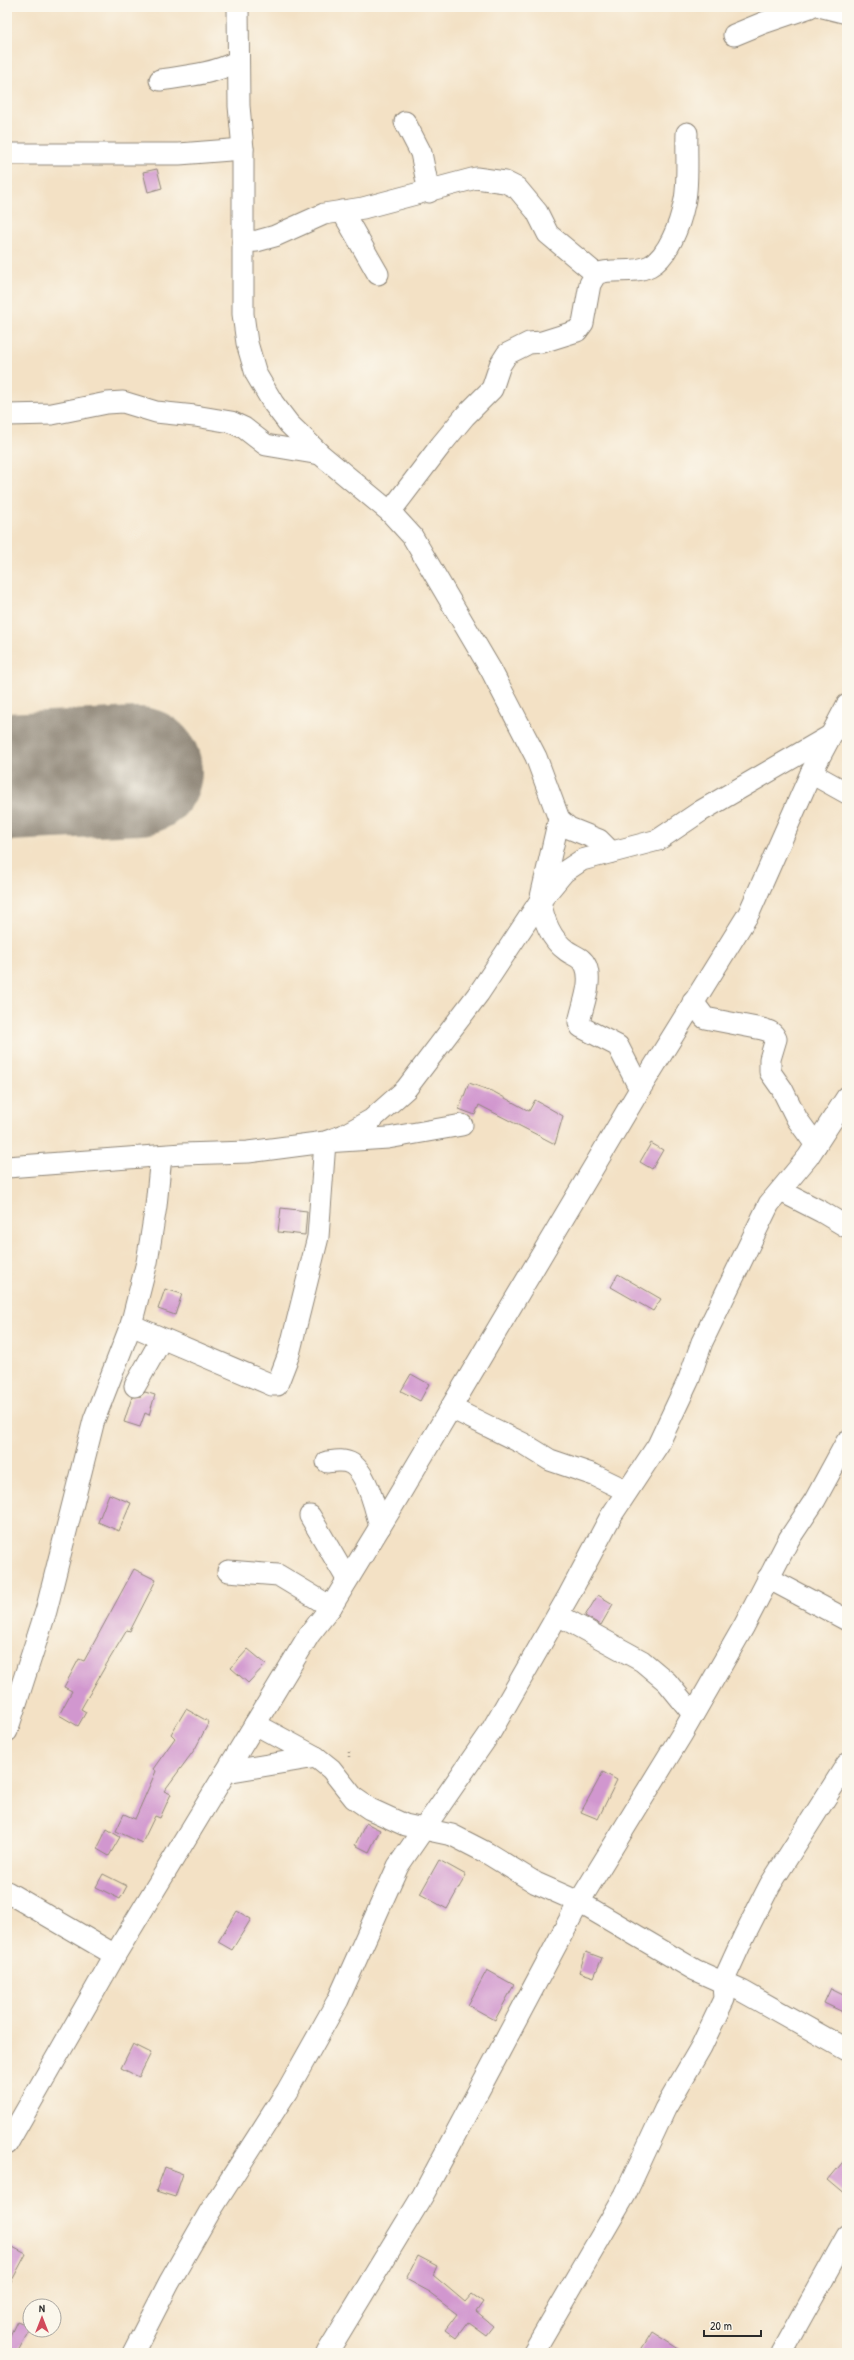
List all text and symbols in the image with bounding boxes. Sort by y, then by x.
north arrow [22,2298,62,2338]
text: N [39,2301,45,2315]
scale bar [704,2312,761,2338]
text: 20 m [710,2317,732,2334]

